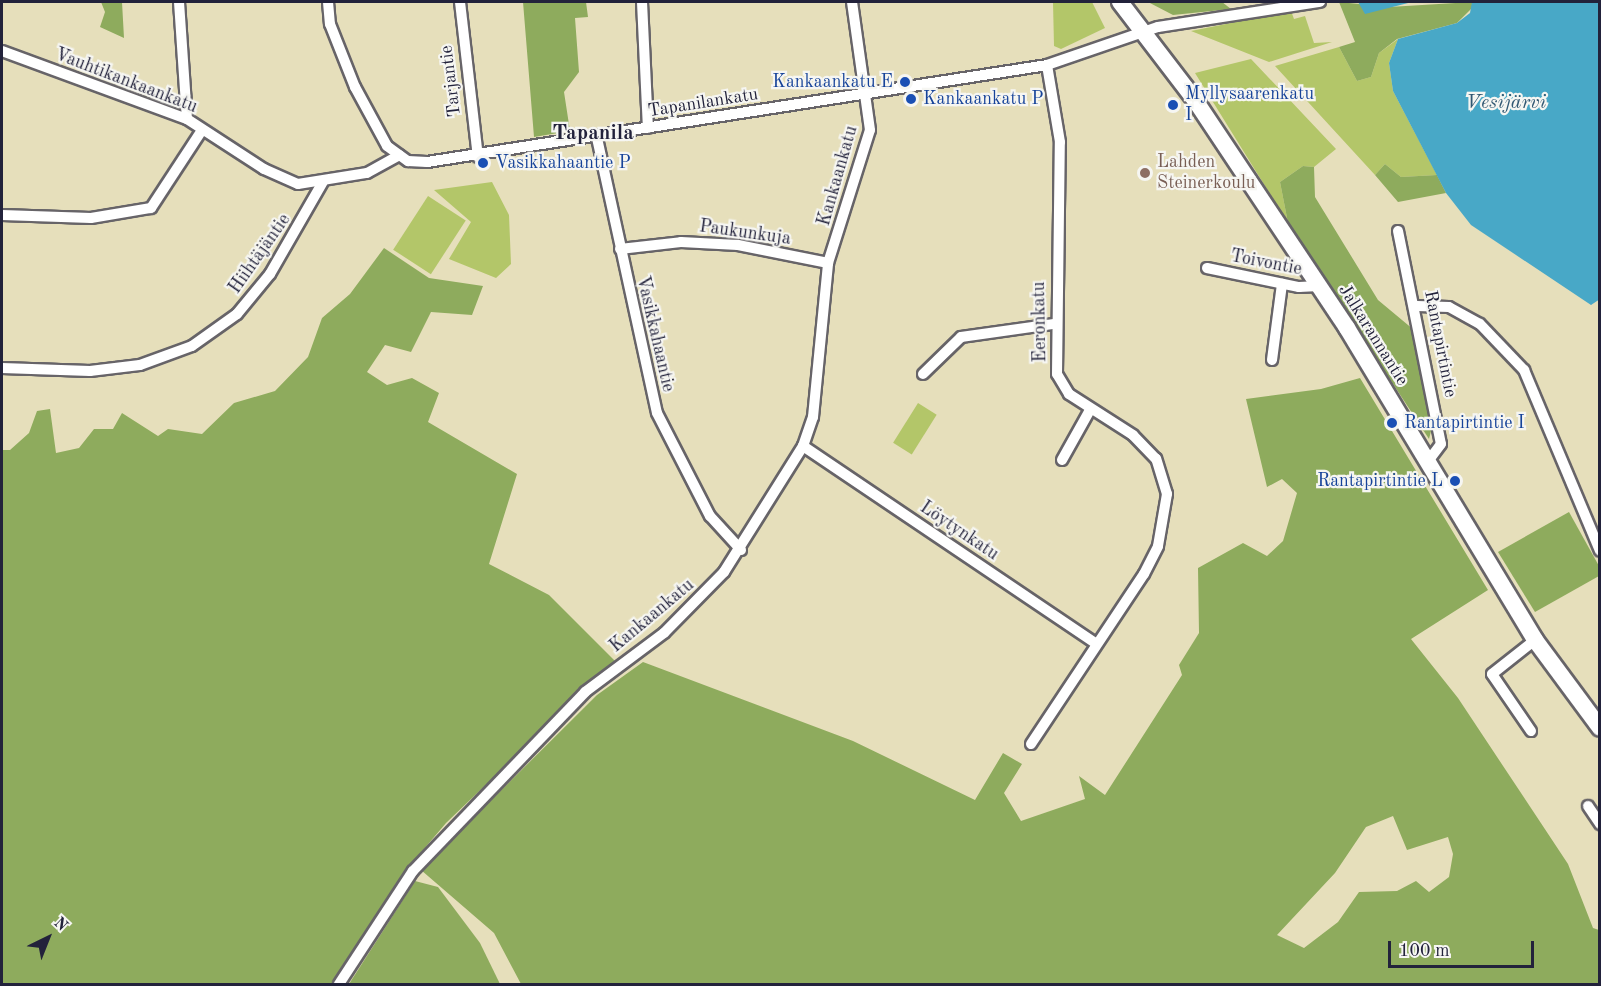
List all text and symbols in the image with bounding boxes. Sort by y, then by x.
street label: Vauhtikankaankatu [52,44,200,118]
street label: Tarjantie [436,44,466,118]
place label: Kankaankatu E [772,71,893,93]
marker: Kankaankatu E [898,75,912,89]
street label: Tapanilankatu [646,84,760,122]
place label: Myllysaarenkatu I [1185,84,1314,127]
place label: Kankaankatu P [923,88,1044,110]
water label: Vesijärvi [1466,91,1546,115]
marker: Kankaankatu P [904,92,918,106]
marker: Myllysaarenkatu I [1166,98,1180,112]
district label: Tapanila [552,121,634,147]
street label: Kankaankatu [813,123,863,229]
place label: Vasikkahaantie P [495,152,631,174]
place label: Lahden Steinerkoulu [1157,152,1255,195]
marker: Vasikkahaantie P [476,156,490,170]
marker: Lahden Steinerkoulu [1138,166,1152,180]
street label: Hiihtäjäntie [225,210,295,298]
street label: Paukunkuja [698,216,792,250]
street label: Toivontie [1229,246,1303,280]
street label: Vasikkahaantie [631,274,679,394]
street label: Jalkarannantie [1333,280,1413,390]
street label: Eeronkatu [1028,281,1052,363]
street label: Rantapirtintie [1419,289,1461,399]
place label: Rantapirtintie I [1404,412,1525,434]
marker: Rantapirtintie I [1385,416,1399,430]
place label: Rantapirtintie L [1317,470,1443,492]
marker: Rantapirtintie L [1448,474,1462,488]
street label: Löytynkatu [916,497,1002,565]
street label: Kankaankatu [606,575,698,657]
north arrow [18,908,78,968]
text: N [50,915,70,935]
scale bar [1391,929,1536,967]
text: 100 m [1399,942,1450,960]

